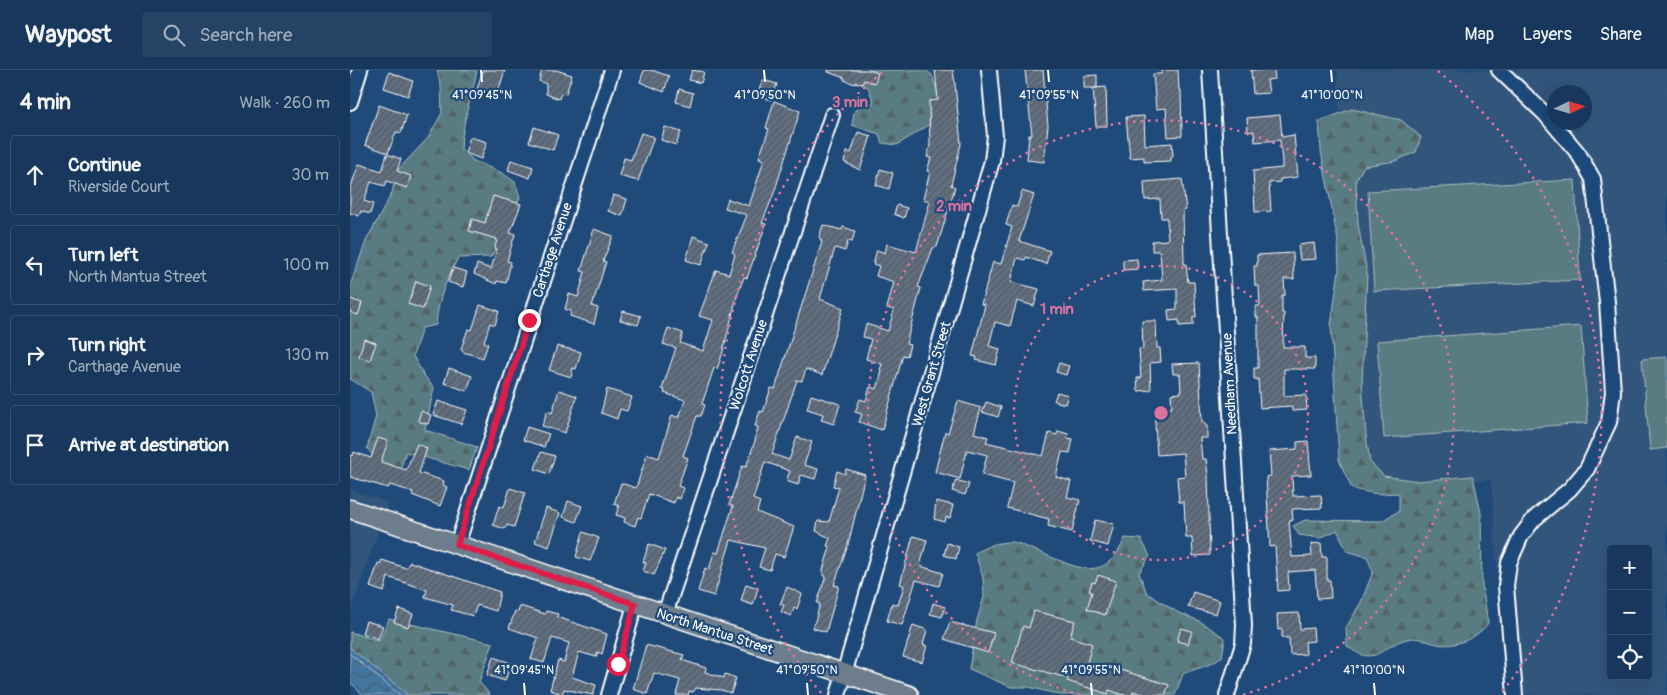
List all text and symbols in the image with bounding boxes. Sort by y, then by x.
search box [142,12,492,57]
text: Waypost [25,20,112,49]
icon: search [160,21,188,49]
text: Search here [200,23,292,47]
text: Map [1465,23,1494,46]
text: Layers [1522,23,1572,46]
text: Share [1600,23,1642,46]
north arrow [1547,85,1592,130]
text: 41°09'45"N [452,88,512,103]
text: 41°09'50"N [734,88,796,103]
text: 41°09'55"N [1019,88,1079,103]
text: 41°10'00"N [1301,88,1363,103]
text: 4 min [20,89,71,116]
text: Walk · 260 m [239,93,330,113]
text: 3 min [832,93,868,112]
text: Continue [68,153,141,177]
icon: ahead [21,161,49,189]
text: 30 m [291,165,329,185]
text: Riverside Court [68,177,169,197]
text: 2 min [936,197,972,216]
street label: Carthage Avenue [529,200,576,300]
text: Turn left [68,243,138,267]
icon: left [21,251,49,279]
text: 100 m [283,255,329,275]
text: North Mantua Street [68,267,207,287]
text: 1 min [1040,300,1074,319]
route end [518,309,541,332]
street label: Wolcott Avenue [726,317,771,413]
street label: West Grant Street [908,319,955,429]
text: Turn right [68,333,146,357]
street label: Needham Avenue [1218,333,1241,435]
icon: right [21,341,49,369]
text: 130 m [285,345,329,365]
text: Carthage Avenue [68,357,181,377]
centre of rings [1152,404,1170,422]
icon: arrive [21,431,49,459]
text: Arrive at destination [68,433,229,457]
map controls [1607,545,1652,680]
button: + [1607,545,1652,590]
button: − [1607,590,1652,635]
street label: North Mantua Street [654,605,776,658]
button: locate [1607,635,1652,680]
route start [607,653,630,676]
text: 41°09'45"N [494,663,554,678]
text: 41°09'50"N [776,663,838,678]
text: 41°09'55"N [1061,663,1121,678]
text: 41°10'00"N [1343,663,1405,678]

